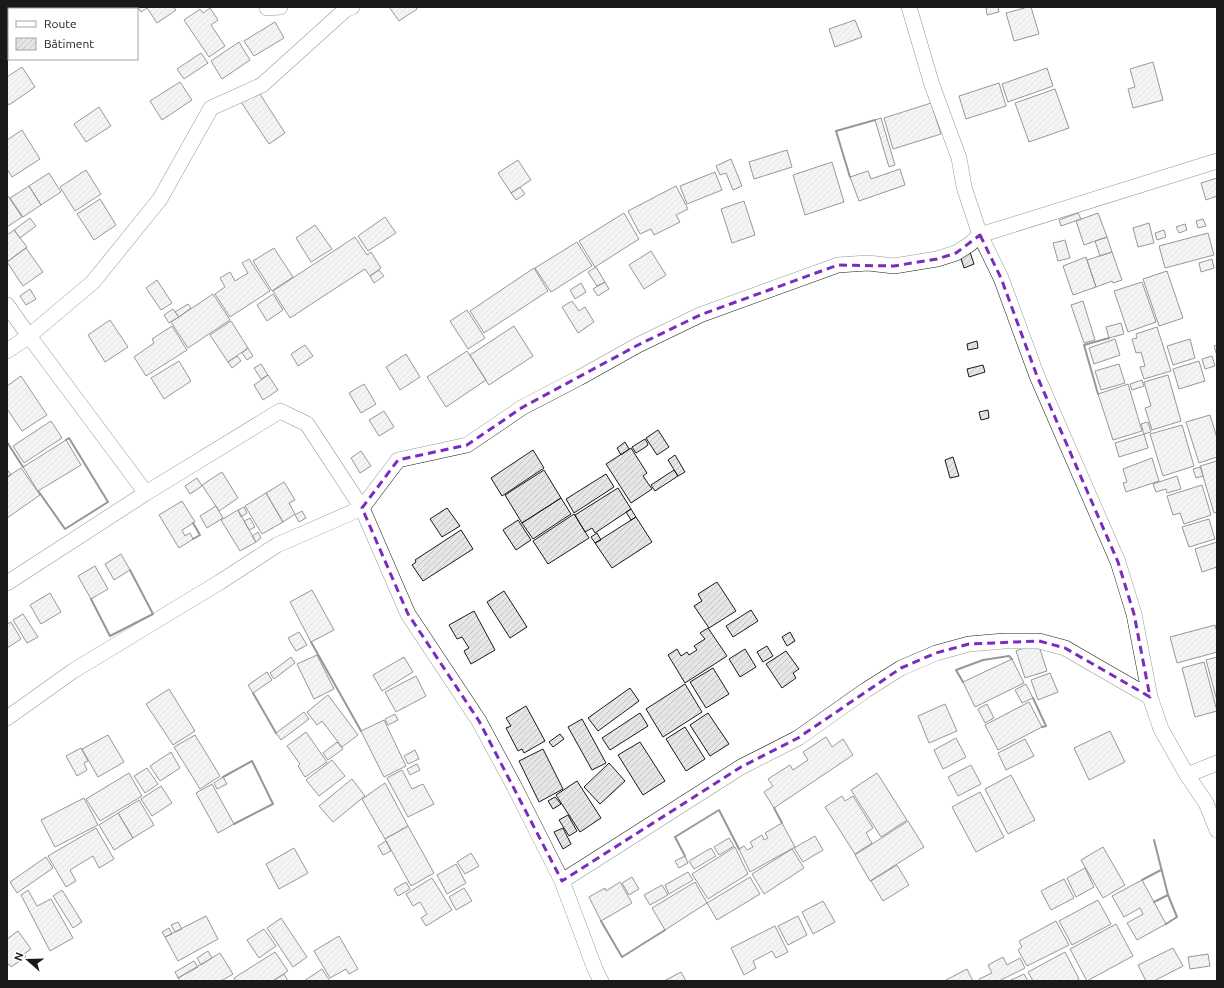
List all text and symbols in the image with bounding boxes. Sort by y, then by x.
legend [8,8,138,60]
text: Route [44,17,77,30]
text: Bâtiment [44,37,94,50]
north arrow [8,940,48,980]
text: N [12,951,26,962]

